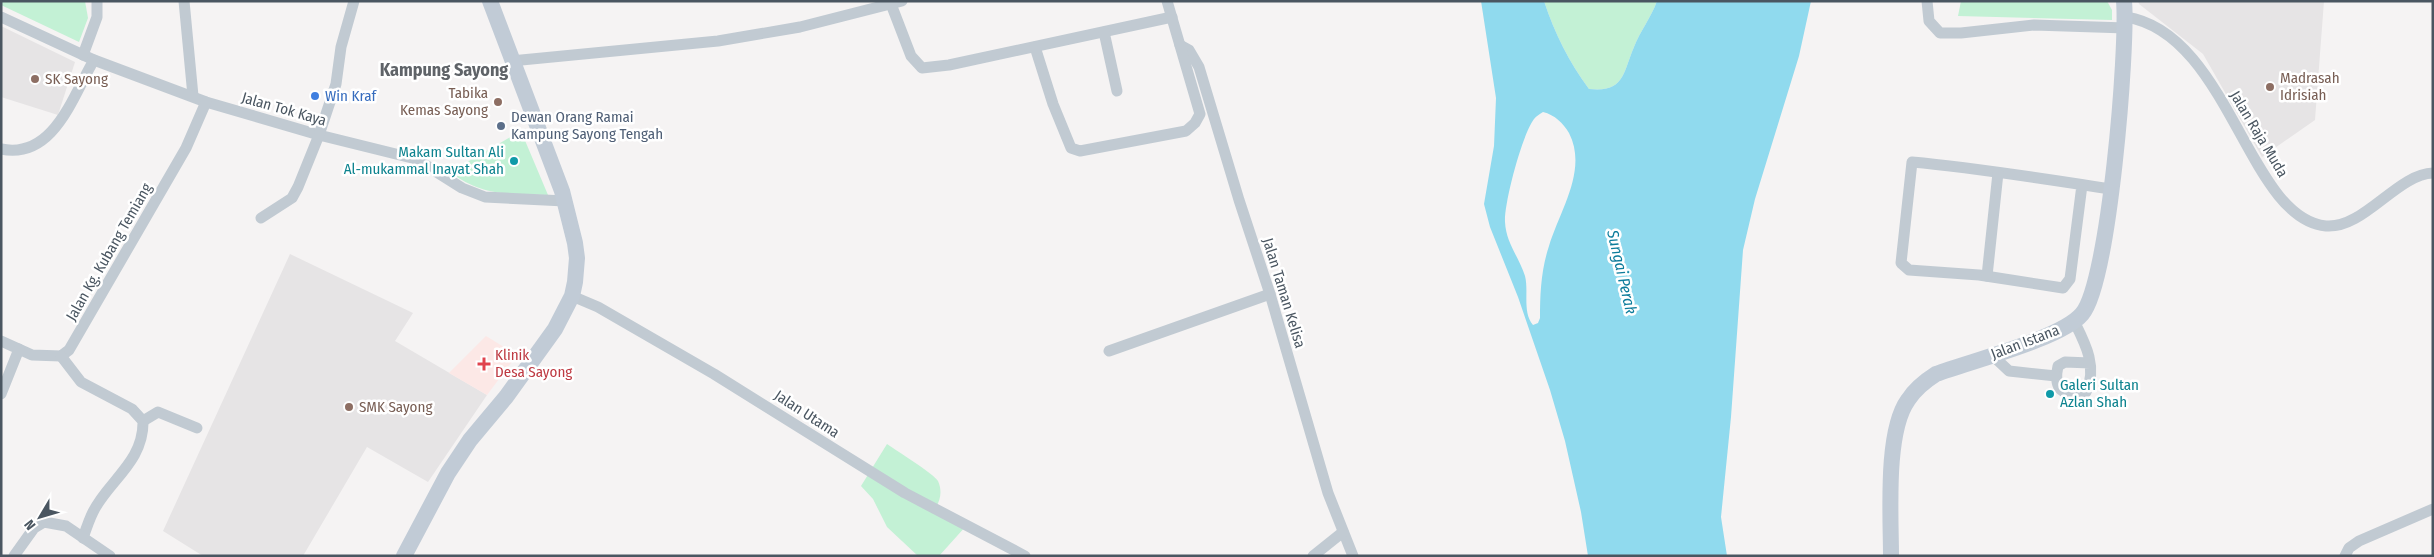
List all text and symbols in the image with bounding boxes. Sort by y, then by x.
district label: Kampung Sayong [380,59,508,81]
place label: Madrasah Idrisiah [2280,69,2340,104]
place label: SK Sayong [45,70,108,88]
marker: SK Sayong [29,73,41,85]
marker: Madrasah Idrisiah [2264,81,2276,93]
place label: Tabika Kemas Sayong [400,84,488,119]
place label: Win Kraf [325,87,378,105]
street label: Jalan Raja Muda [2226,87,2292,181]
street label: Jalan Tok Kaya [240,88,328,130]
marker: Win Kraf [309,90,321,102]
marker: Tabika Kemas Sayong [492,96,504,108]
place label: Dewan Orang Ramai Kampung Sayong Tengah [511,108,663,143]
marker: Dewan Orang Ramai Kampung Sayong Tengah [495,120,507,132]
place label: Makam Sultan Ali Al-mukammal Inayat Shah [344,143,504,178]
marker: Makam Sultan Ali Al-mukammal Inayat Shah [508,155,520,167]
street label: Jalan Kg. Kubang Temiang [62,180,156,324]
water label: Sungai Perak [1603,227,1641,316]
street label: Jalan Taman Kelisa [1259,236,1309,350]
street label: Jalan Istana [1988,321,2062,363]
place label: Klinik Desa Sayong [495,346,572,381]
marker: Klinik Desa Sayong [477,357,491,371]
place label: Galeri Sultan Azlan Shah [2060,376,2139,411]
street label: Jalan Utama [771,386,843,442]
marker: Galeri Sultan Azlan Shah [2044,388,2056,400]
place label: SMK Sayong [359,398,432,416]
marker: SMK Sayong [343,401,355,413]
north arrow [15,492,65,542]
text: N [21,516,39,533]

